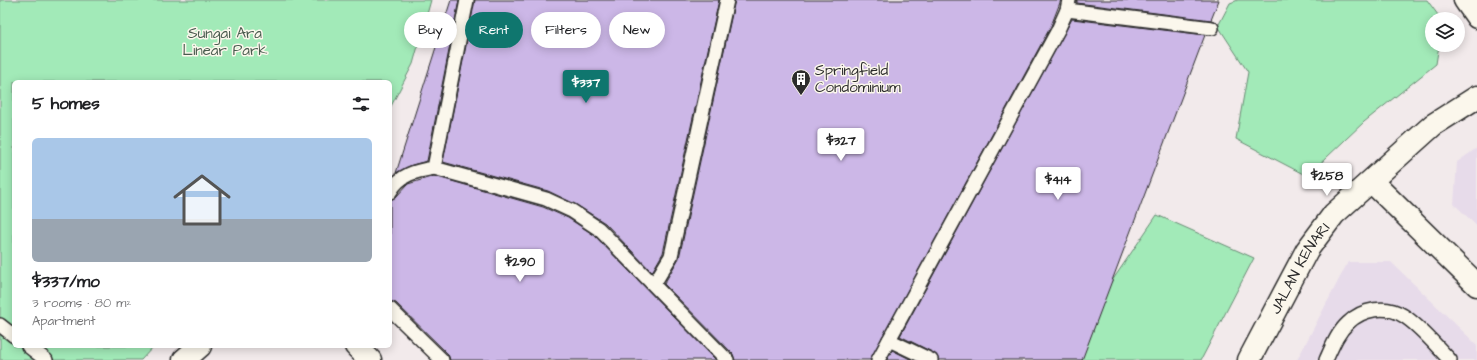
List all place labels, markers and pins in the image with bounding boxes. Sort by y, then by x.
place label: Springfield Condominium [815,60,901,98]
building icon: Springfield Condominium [790,68,812,96]
pin: $337 [562,70,610,104]
pin: $327 [817,128,865,162]
pin: $258 [1303,163,1351,197]
pin: $414 [1034,167,1082,201]
pin: $290 [496,249,544,283]

